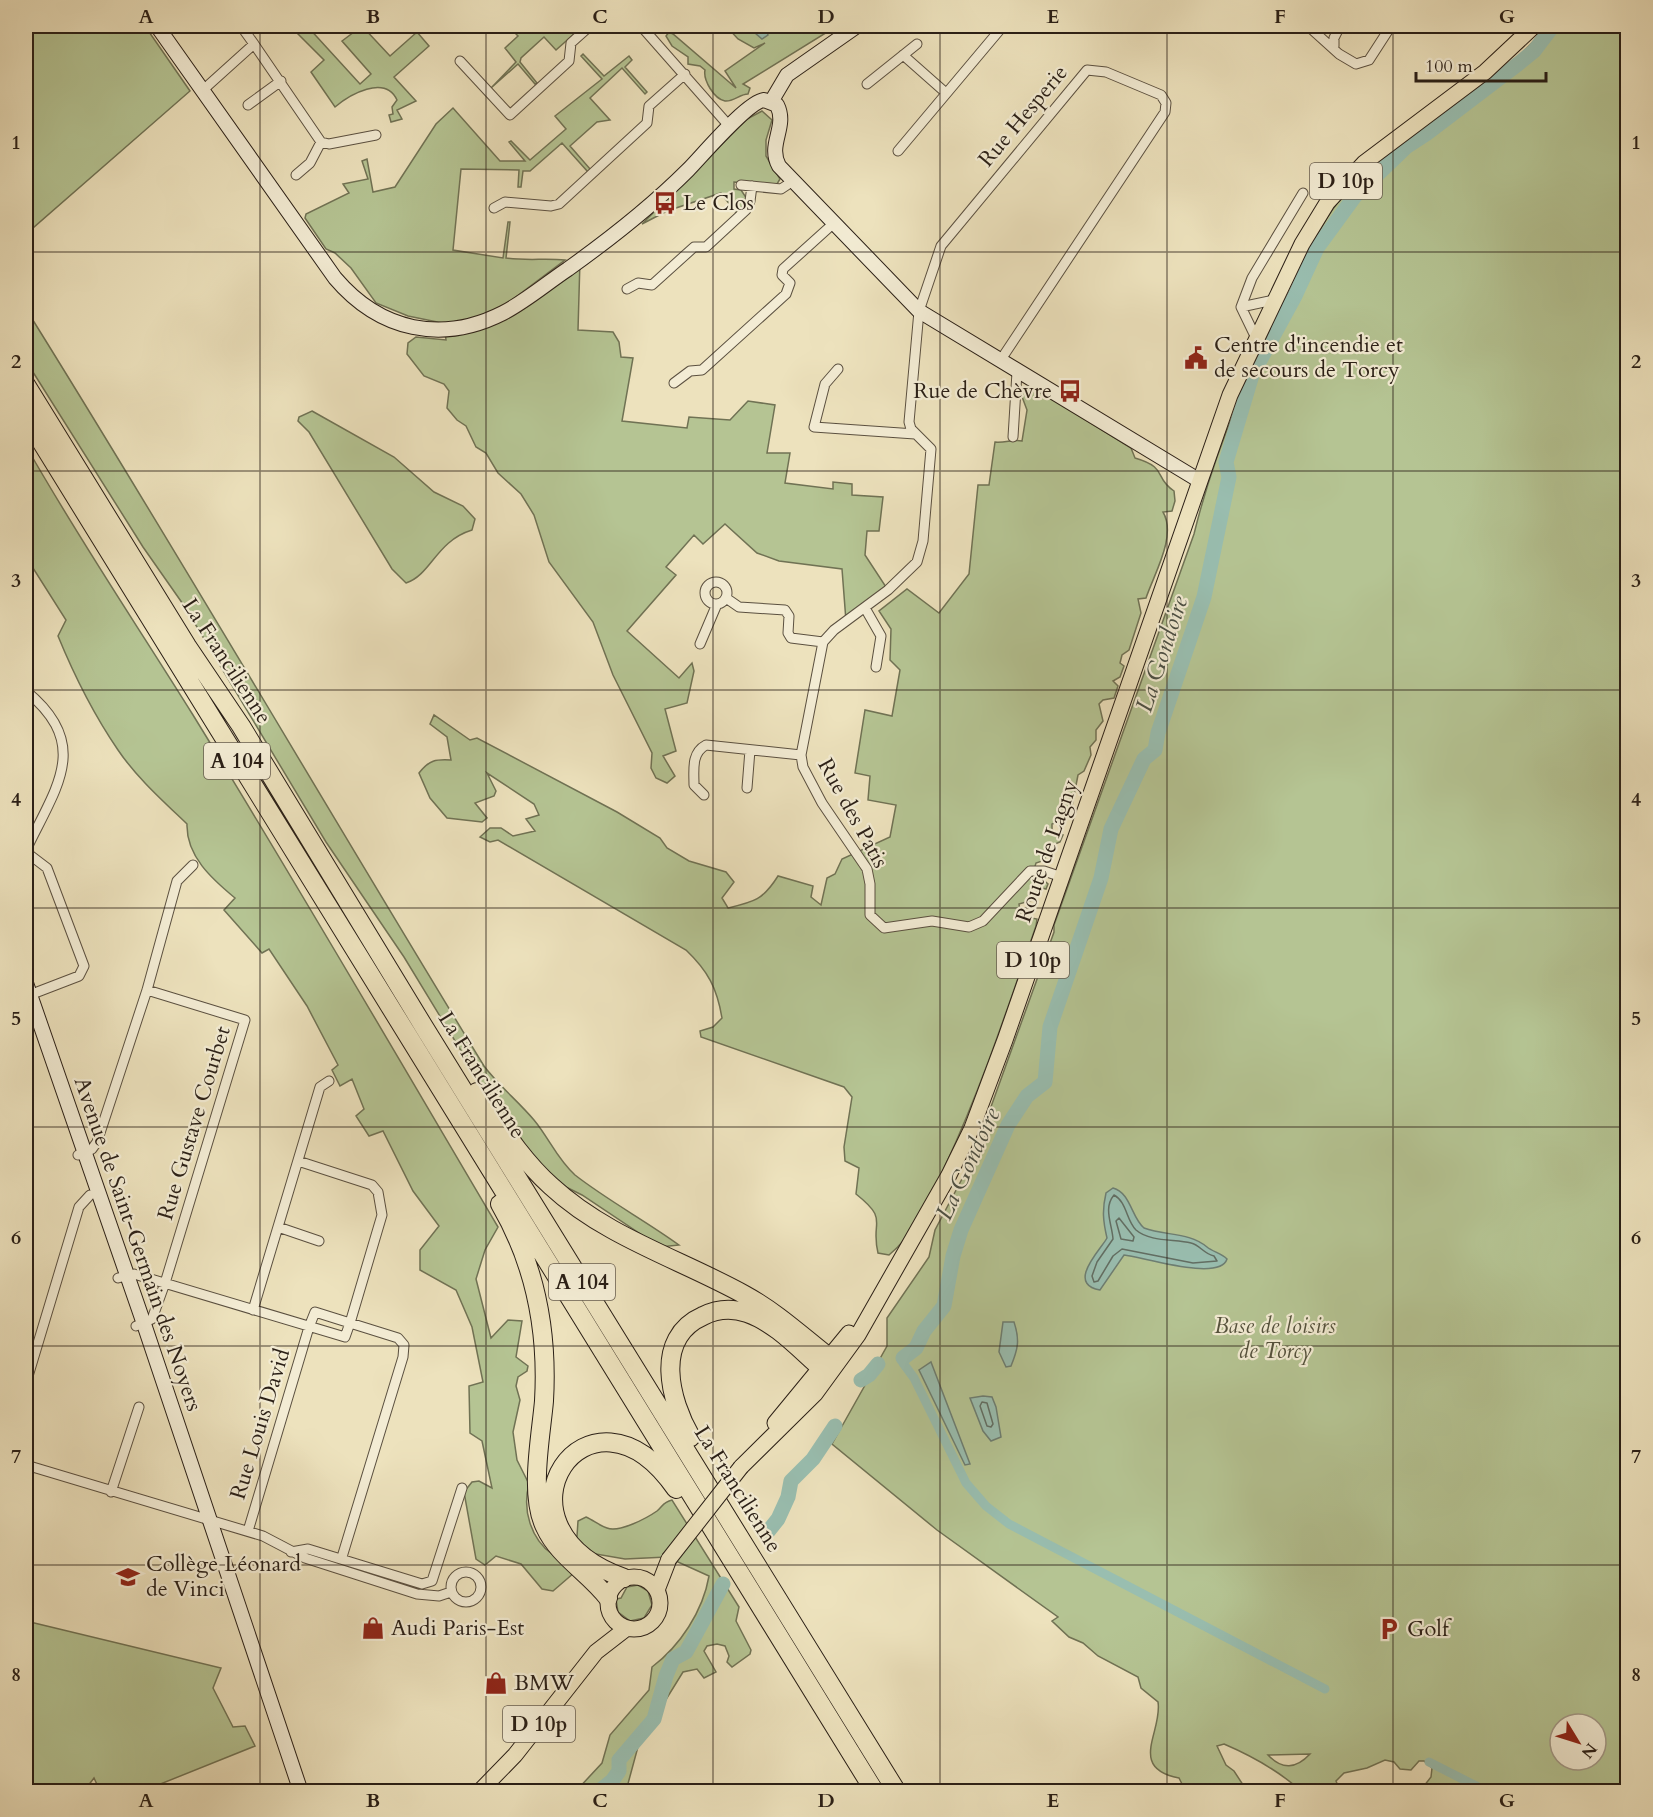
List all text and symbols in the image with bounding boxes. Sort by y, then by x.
text: A [138,3,154,30]
text: B [366,3,380,30]
text: C [592,3,608,30]
text: D [817,3,835,30]
text: E [1047,3,1059,30]
text: F [1274,3,1286,30]
text: G [1499,3,1515,30]
scale bar [1416,45,1546,83]
text: 100 m [1425,54,1473,79]
street label: Rue Hesperie [971,59,1075,173]
text: 1 [11,129,21,156]
text: 1 [1631,129,1641,156]
road number: D 10p [1310,163,1382,199]
place label: Le Clos [683,188,754,218]
bus stop icon: Le Clos [652,190,678,216]
place label: Centre d'incendie et de secours de Torcy [1214,330,1403,385]
public building icon: Centre d'incendie et de secours de Torcy [1183,345,1209,371]
text: 2 [11,348,21,375]
text: 2 [1631,348,1641,375]
place label: Rue de Chèvre [913,376,1052,406]
bus stop icon: Rue de Chèvre [1057,378,1083,404]
text: 3 [11,567,21,594]
text: 3 [1631,567,1641,594]
water label: La Gondoire [1128,591,1197,716]
street label: La Francilienne [175,592,279,730]
road number: A 104 [204,743,270,779]
street label: Rue des Patis [811,753,895,873]
street label: Route de Lagny [1009,775,1086,926]
text: 4 [11,786,21,813]
text: 4 [1631,786,1641,813]
road number: D 10p [997,942,1069,978]
text: 5 [11,1005,21,1032]
text: 5 [1631,1005,1641,1032]
street label: La Francilienne [431,1006,533,1144]
street label: Rue Gustave Courbet [150,1022,238,1224]
street label: Avenue de Saint-Germain des Noyers [67,1073,209,1415]
water label: La Gondoire [928,1102,1009,1225]
text: 6 [11,1224,21,1251]
text: 6 [1631,1224,1641,1251]
road number: A 104 [549,1264,615,1300]
park label: Base de loisirs de Torcy [1214,1311,1336,1366]
street label: Rue Louis David [223,1345,297,1503]
street label: La Francilienne [687,1420,789,1558]
text: 7 [11,1443,21,1470]
text: 7 [1631,1443,1641,1470]
place label: Collège Léonard de Vinci [146,1549,301,1604]
school or university icon: Collège Léonard de Vinci [115,1564,141,1590]
place label: Audi Paris-Est [391,1613,524,1643]
place label: Golf [1407,1614,1452,1644]
shop icon: Audi Paris-Est [360,1615,386,1641]
parking icon: Golf [1376,1616,1402,1642]
text: 8 [11,1661,21,1688]
text: 8 [1631,1661,1641,1688]
place label: BMW [514,1668,575,1698]
shop icon: BMW [483,1670,509,1696]
road number: D 10p [503,1706,575,1742]
north arrow [1548,1712,1608,1772]
text: N [1576,1738,1602,1763]
text: A [138,1787,154,1814]
text: B [366,1787,380,1814]
text: C [592,1787,608,1814]
text: D [817,1787,835,1814]
text: E [1047,1787,1059,1814]
text: F [1274,1787,1286,1814]
text: G [1499,1787,1515,1814]

